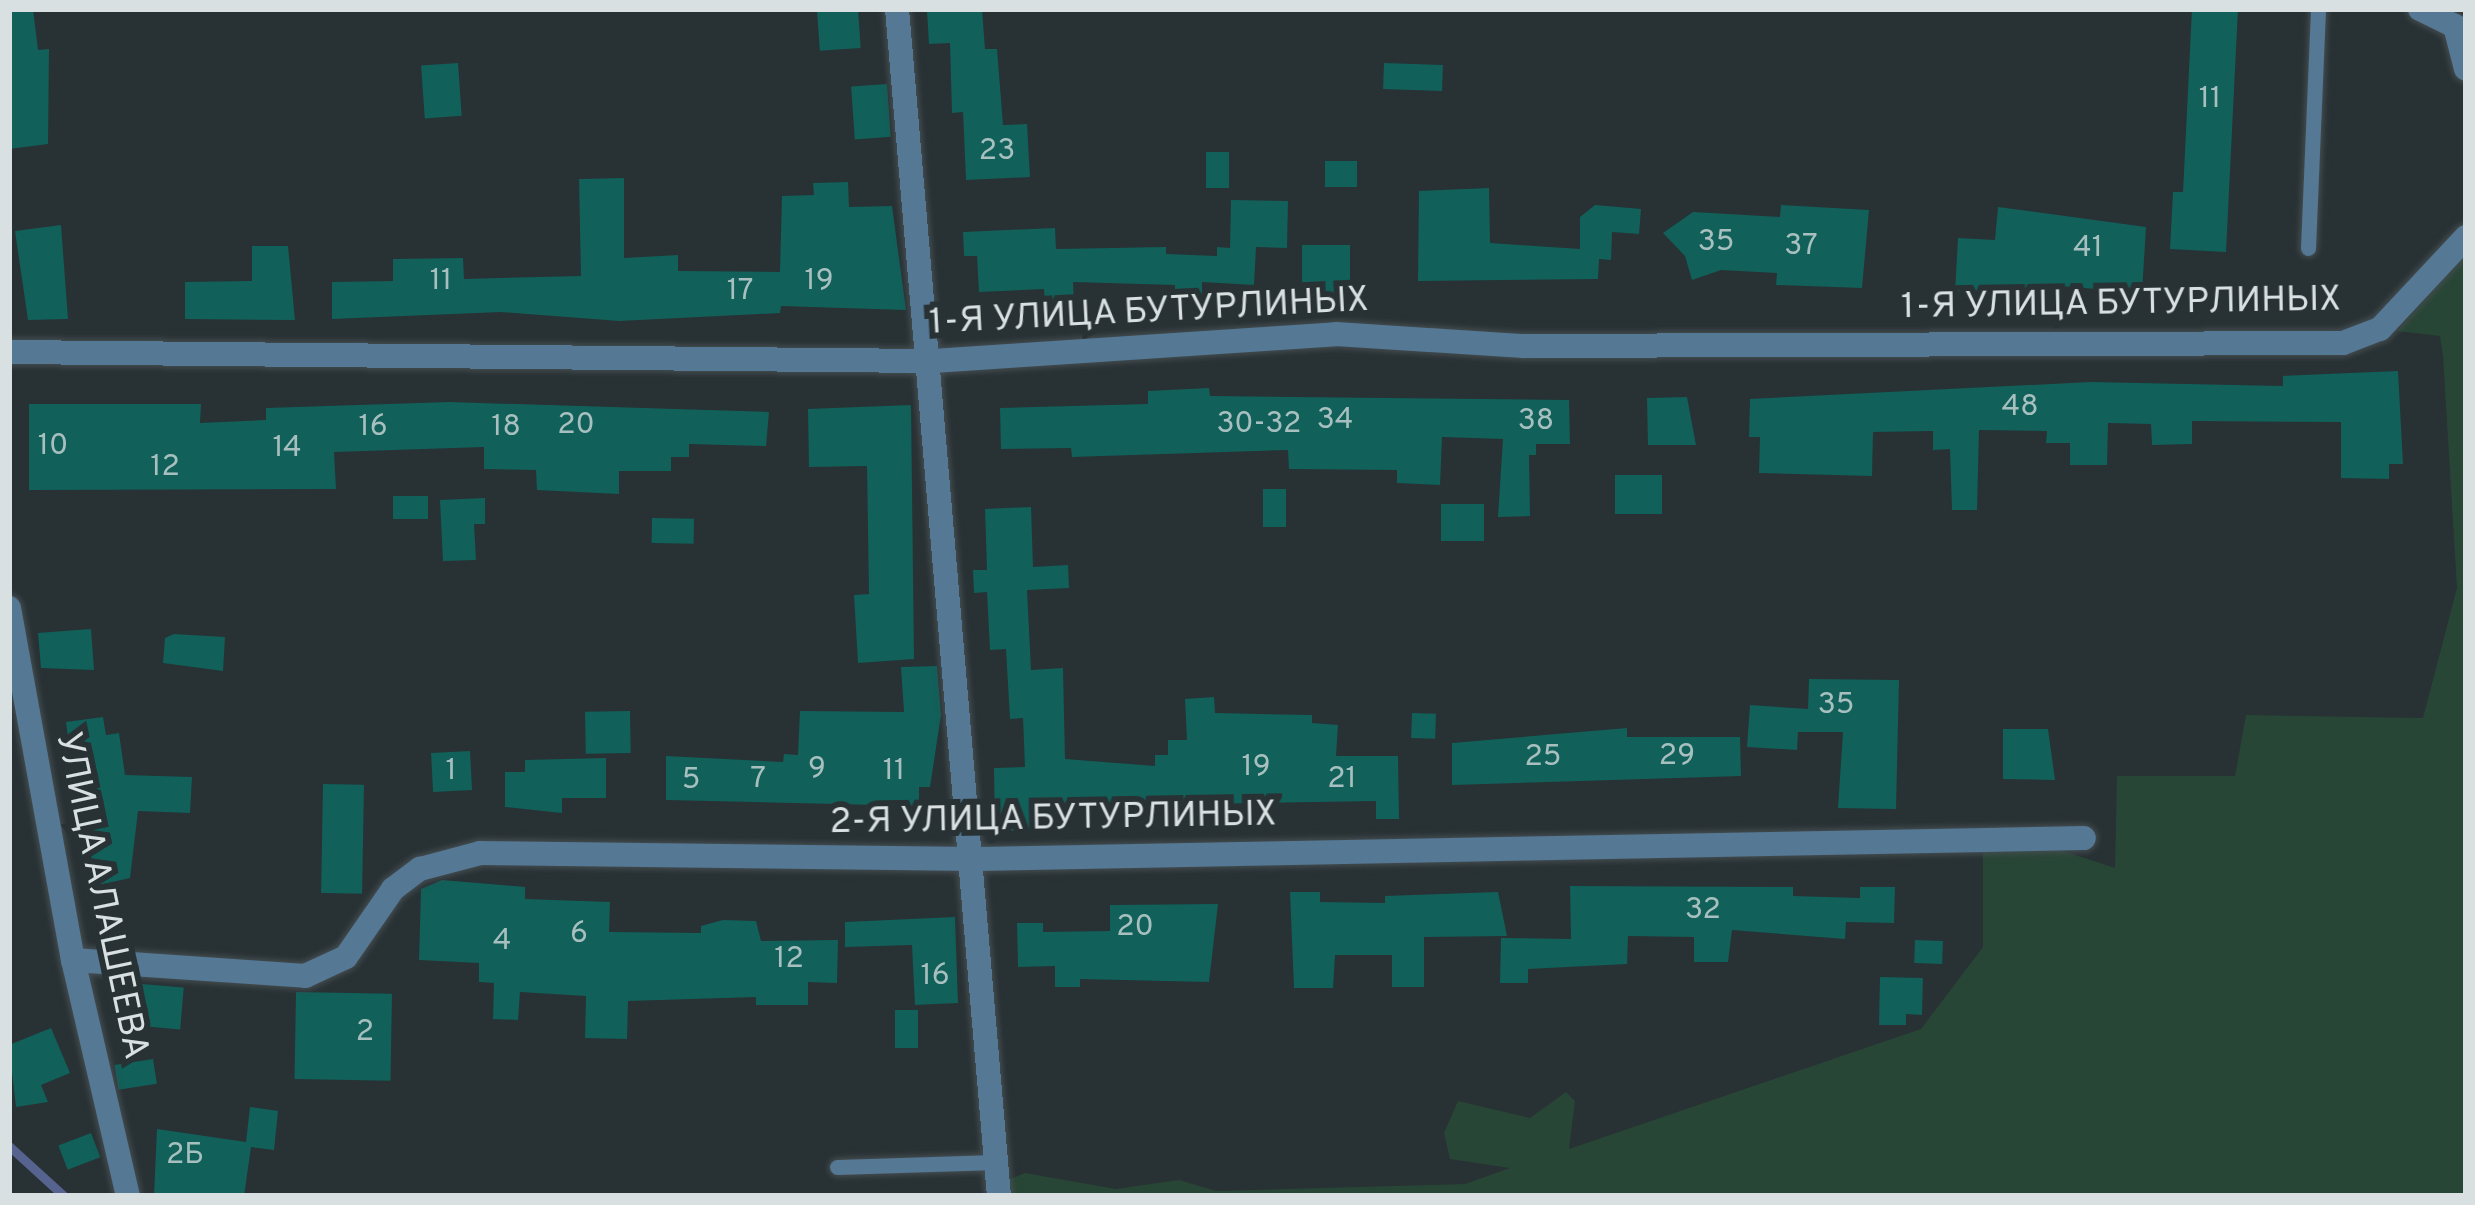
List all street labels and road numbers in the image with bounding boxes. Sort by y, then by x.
street label: 1-Я УЛИЦА БУТУРЛИНЫХ [927,280,1371,346]
street label: 1-Я УЛИЦА БУТУРЛИНЫХ [1900,280,2342,330]
street label: УЛИЦА АЛАШЕЕВА [44,727,156,1065]
street label: 2-Я УЛИЦА БУТУРЛИНЫХ [828,794,1278,846]

